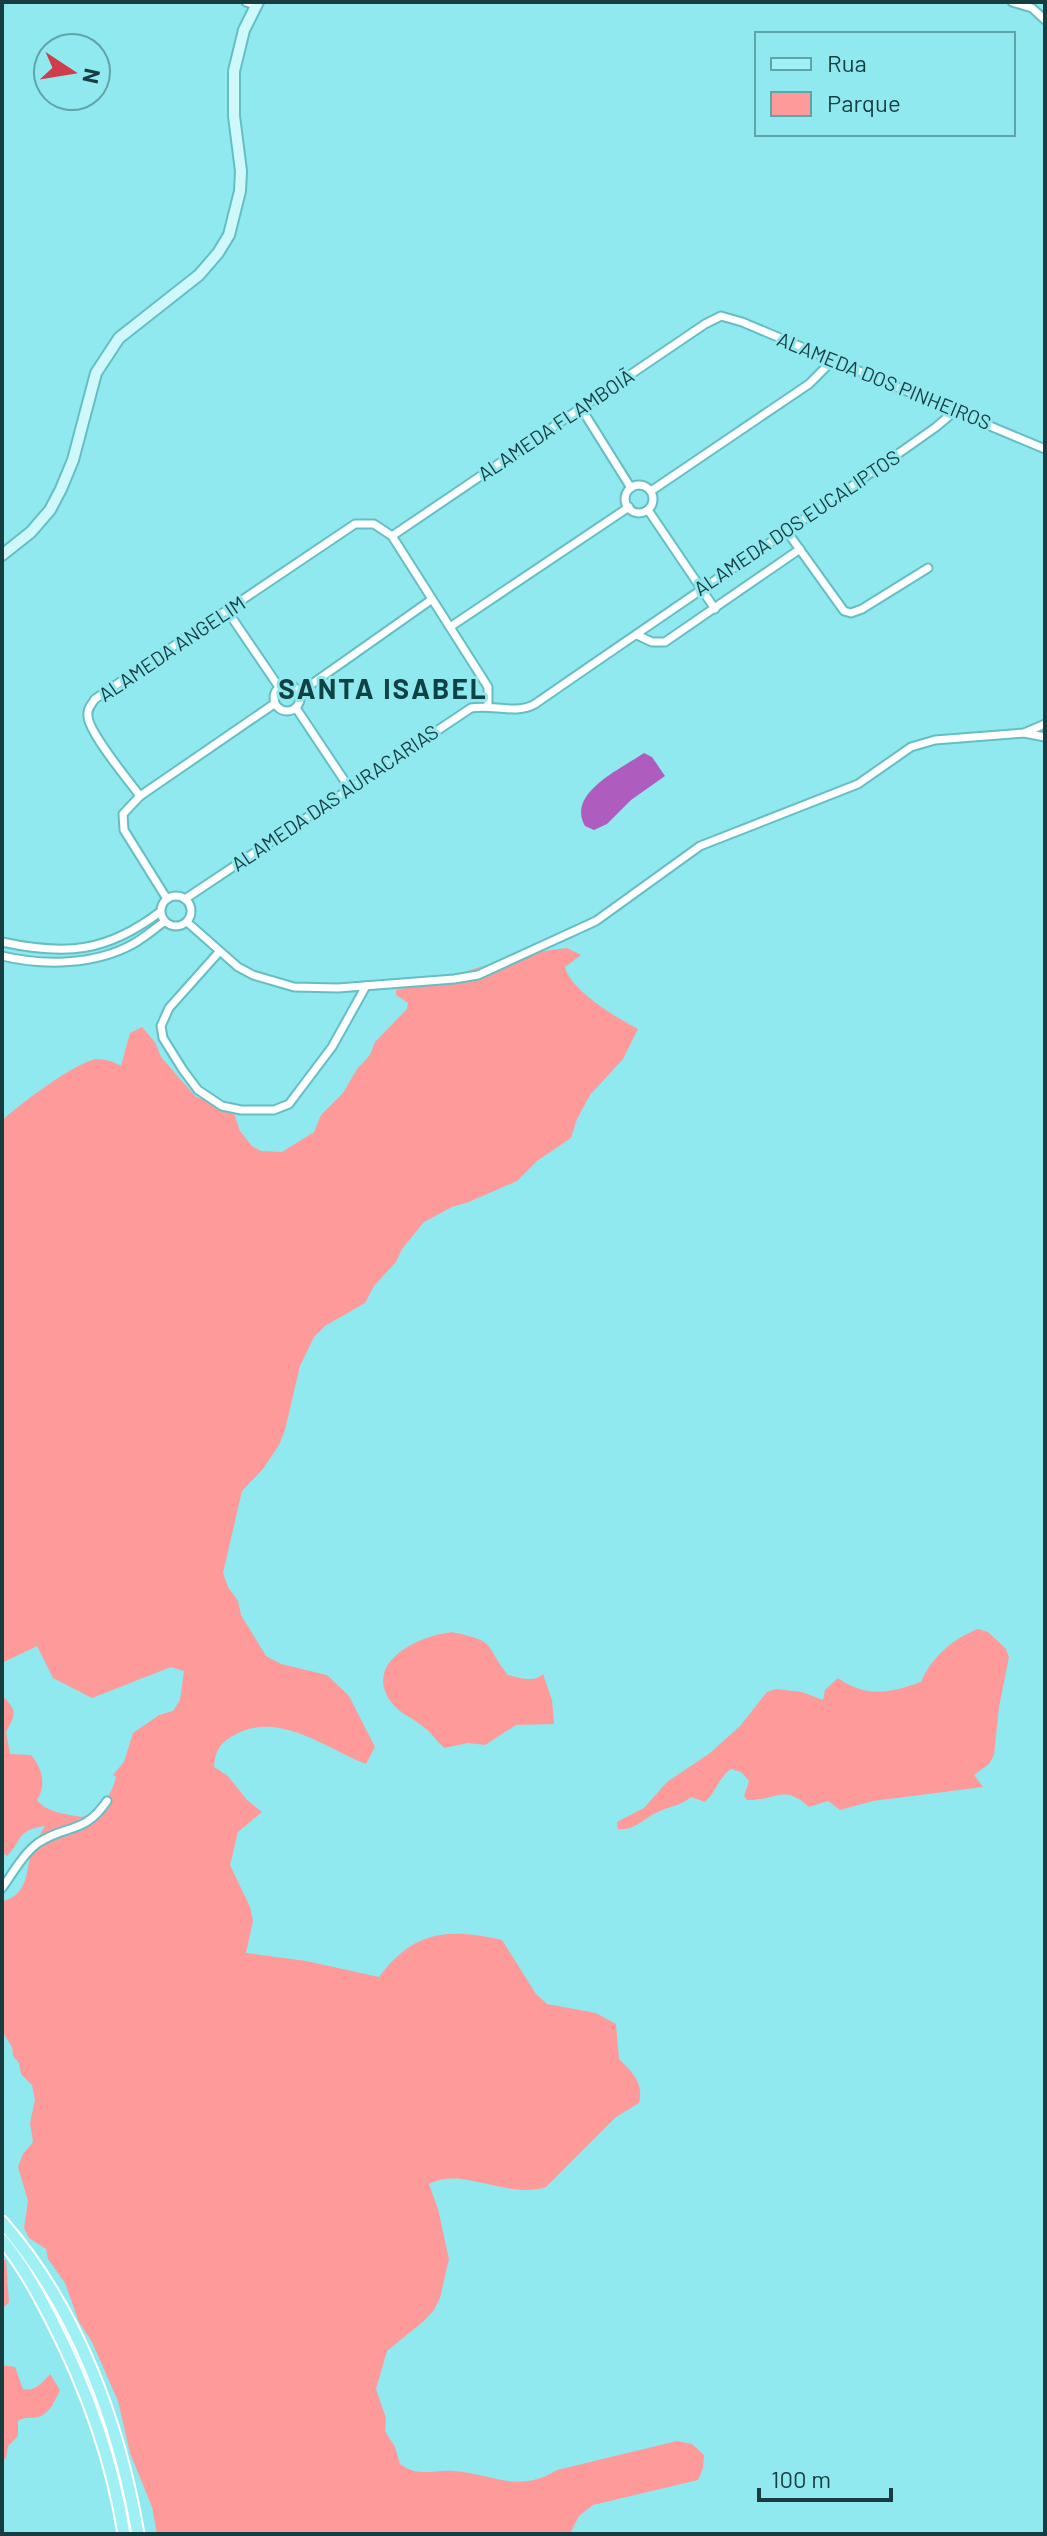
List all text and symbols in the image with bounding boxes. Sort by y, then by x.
north arrow [32,32,112,112]
legend [755,32,1015,136]
text: Rua [827,48,867,77]
text: N [78,67,107,86]
text: Parque [827,88,901,117]
street label: ALAMEDA DOS PINHEIROS [774,326,995,434]
street label: ALAMEDA FLAMBOIÃ [473,363,638,485]
street label: ALAMEDA DOS EUCALIPTOS [689,444,904,600]
street label: ALAMEDA ANGELIM [94,590,249,706]
district label: SANTA ISABEL [278,671,488,705]
street label: ALAMEDA DAS AURACARIAS [226,719,443,875]
scale bar [759,2452,891,2502]
text: 100 m [771,2464,831,2493]

